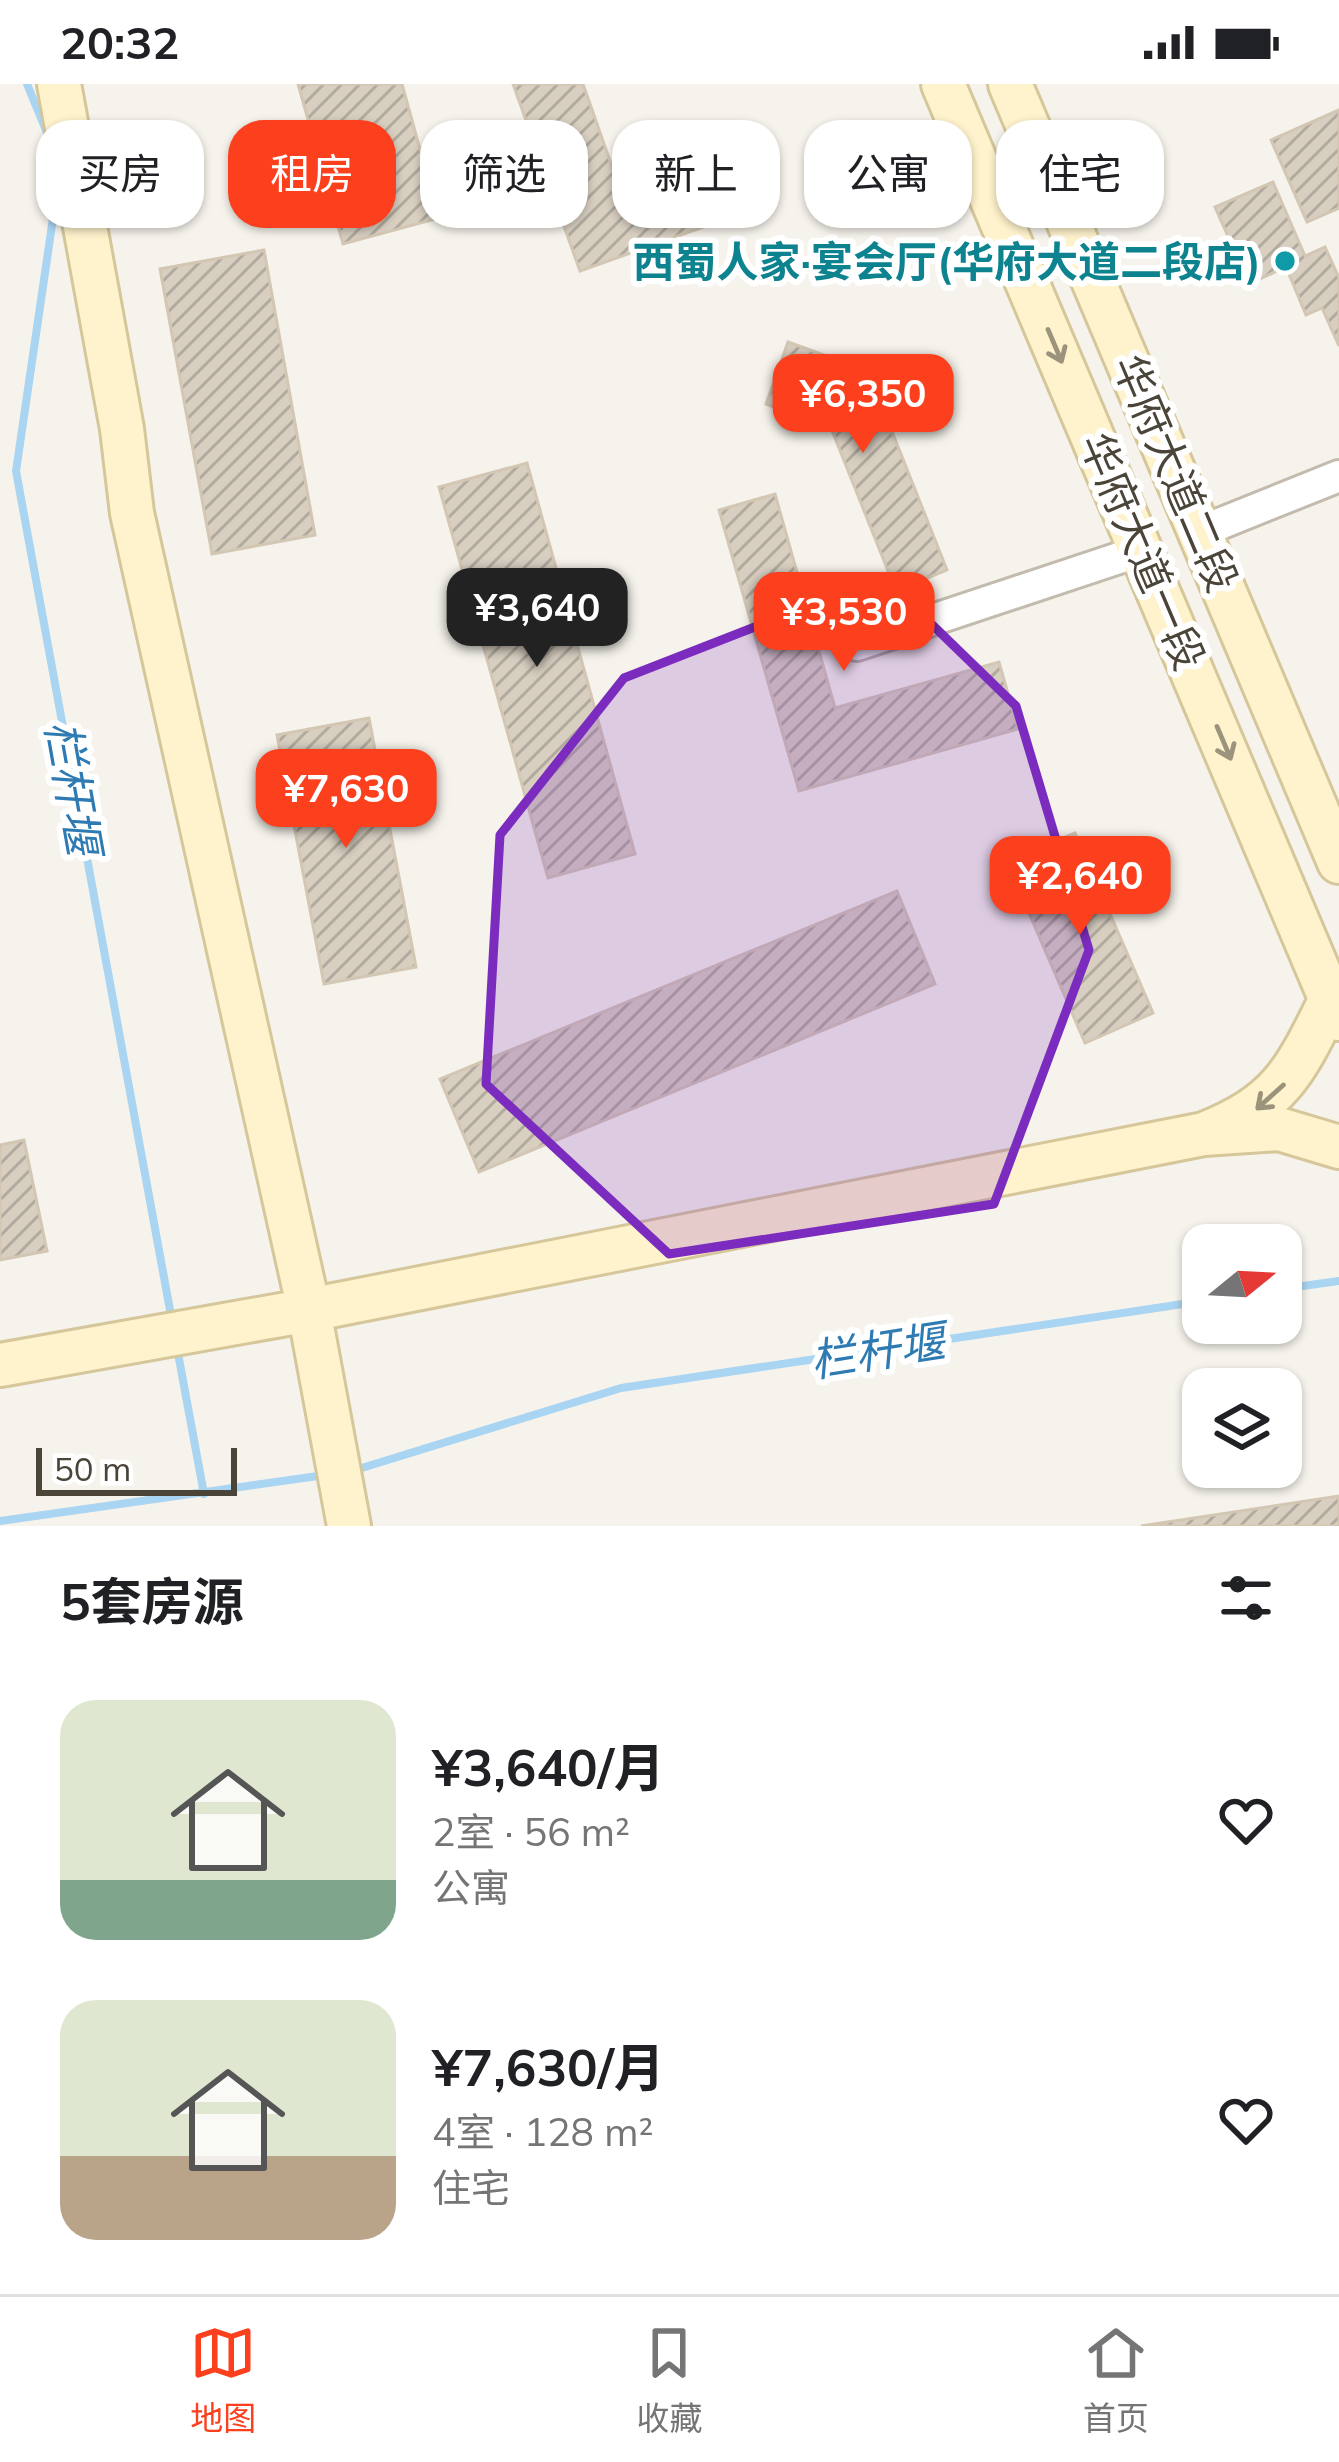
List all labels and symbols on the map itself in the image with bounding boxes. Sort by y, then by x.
place label: 西蜀人家·宴会厅(华府大道二段店) [633,235,1261,288]
marker: 西蜀人家·宴会厅(华府大道二段店) [1272,248,1298,274]
one-way arrow [1046,327,1067,364]
street label: 华府大道二段 [1102,347,1250,599]
pin: ¥6,350 [765,354,961,456]
street label: 华府大道一段 [1069,425,1217,677]
pin: ¥3,640 [439,568,635,670]
pin: ¥3,530 [746,572,942,674]
water label: 栏杆堰 [35,716,115,865]
one-way arrow [1215,724,1236,761]
pin: ¥7,630 [248,749,444,851]
pin: ¥2,640 [982,836,1178,938]
one-way arrow [1255,1083,1285,1110]
north arrow [1182,1224,1302,1344]
water label: 栏杆堰 [806,1311,955,1388]
scale bar [36,1442,237,1495]

